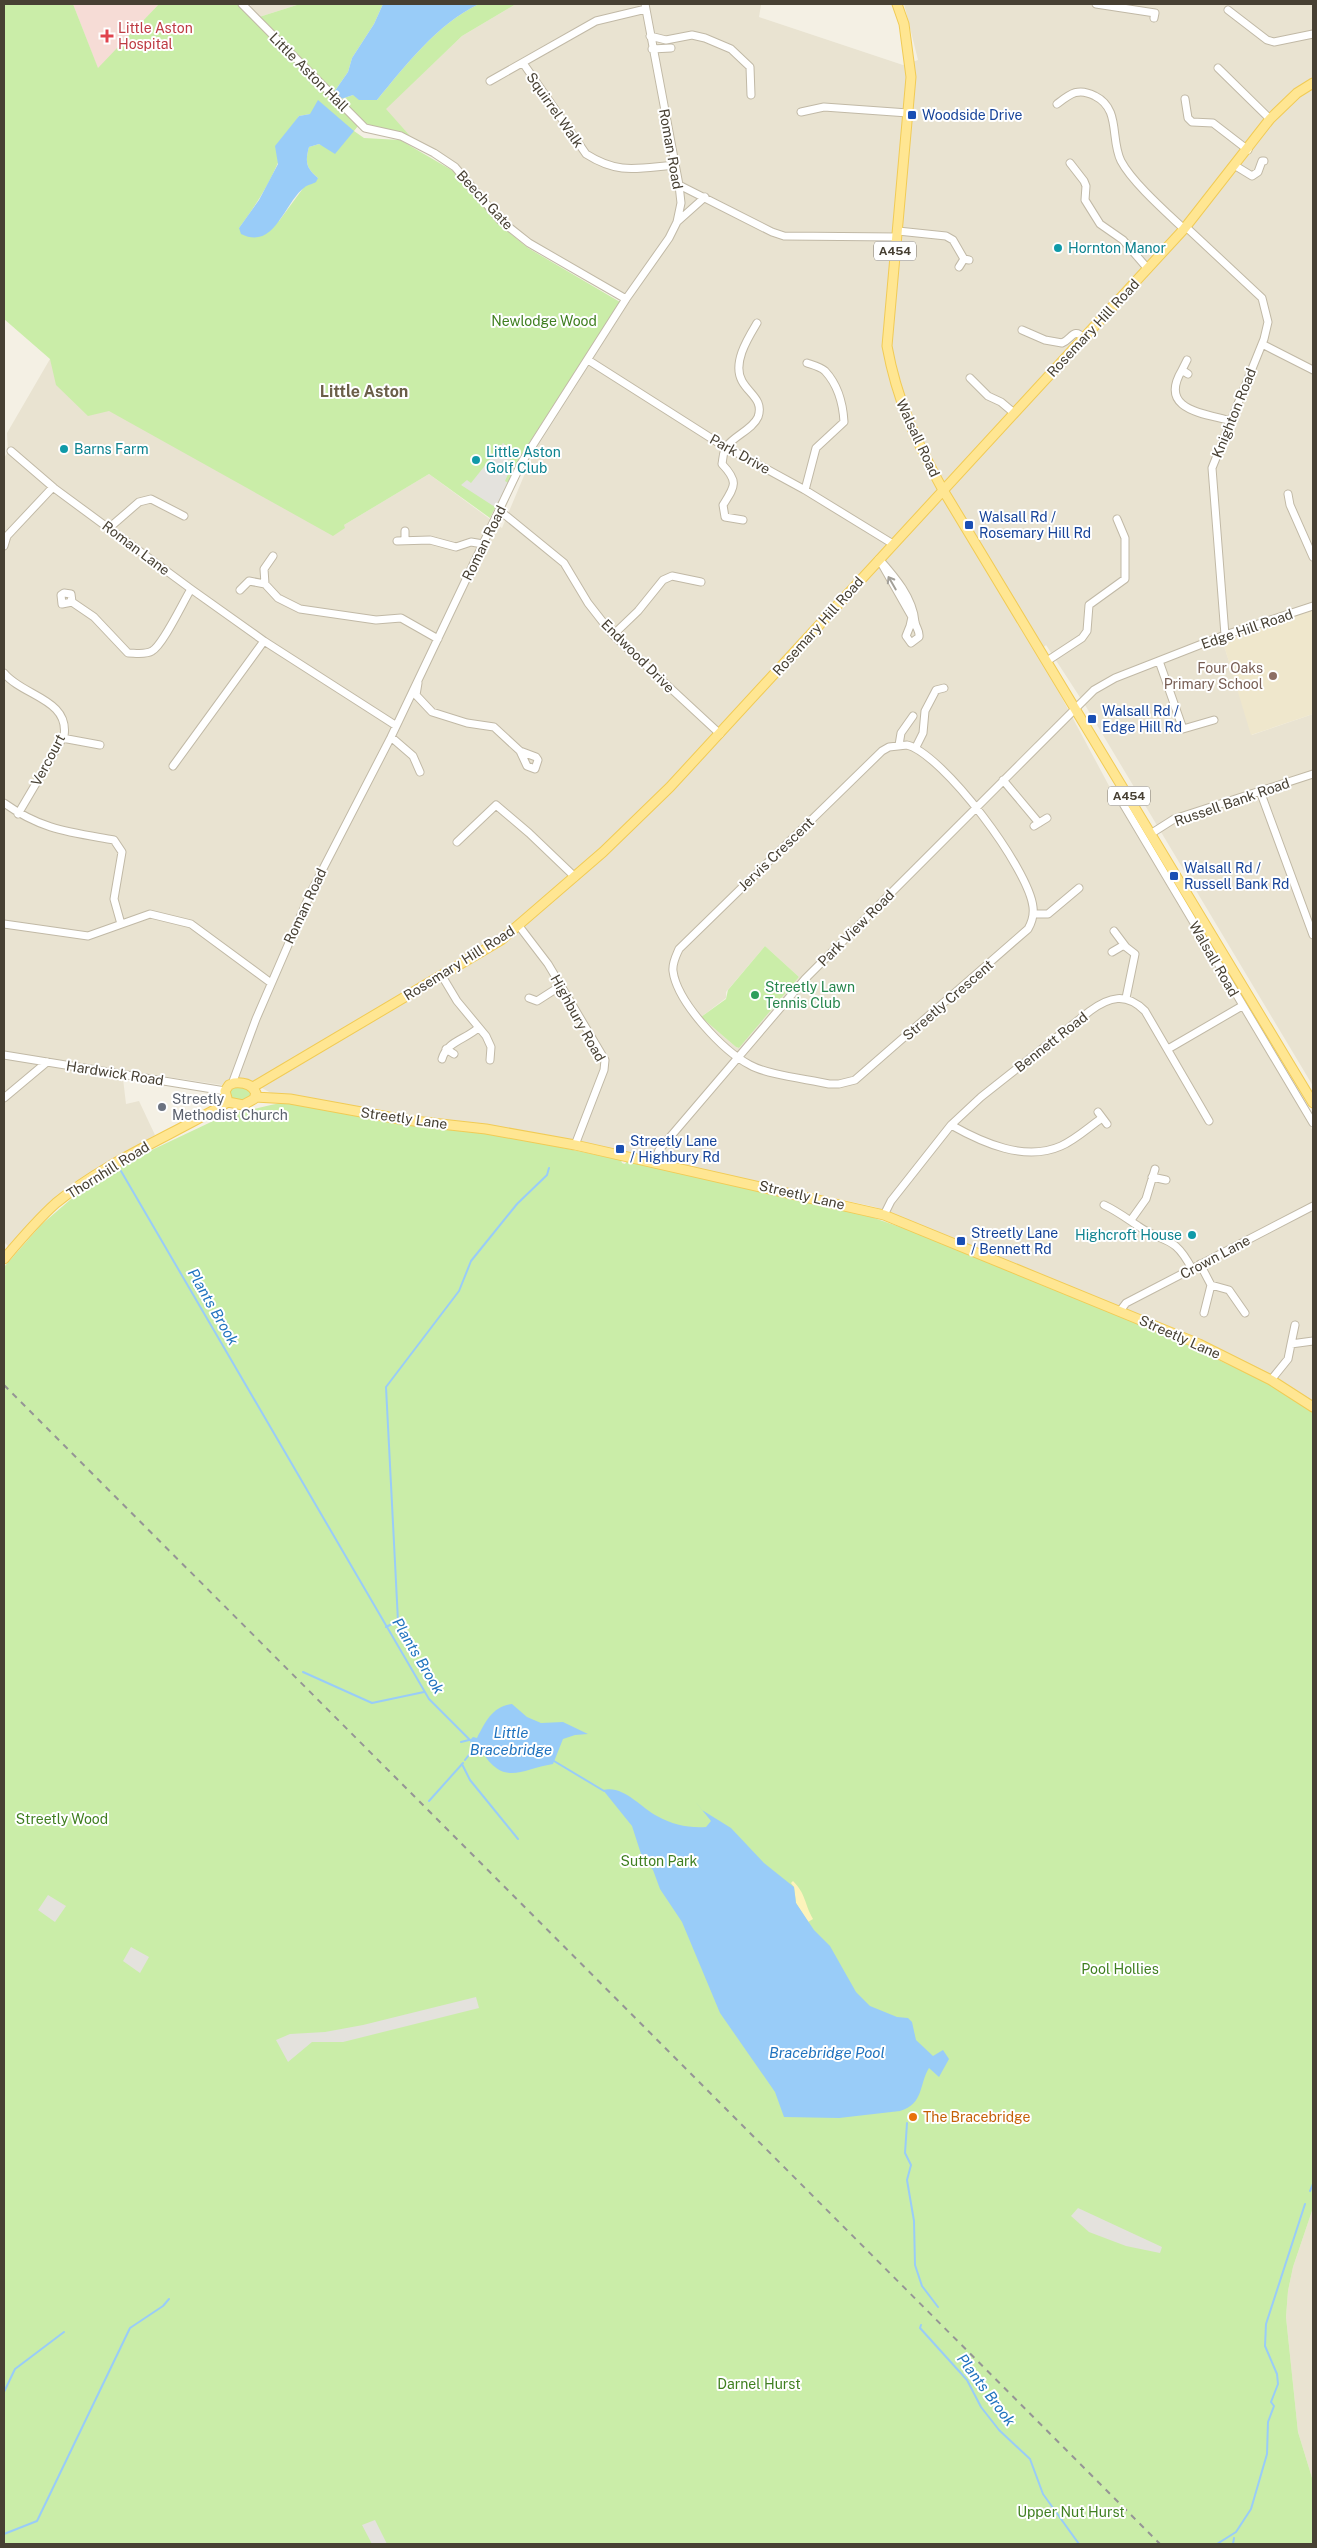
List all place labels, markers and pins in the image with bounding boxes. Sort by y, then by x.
place label: Little Aston Hospital [118,20,193,52]
marker: Little Aston Hospital [100,29,114,43]
place label: Woodside Drive [922,107,1023,123]
marker: Woodside Drive [906,109,918,121]
place label: Hornton Manor [1068,240,1166,256]
marker: Hornton Manor [1052,242,1064,254]
place label: Barns Farm [74,441,149,457]
marker: Barns Farm [58,443,70,455]
place label: Little Aston Golf Club [486,444,561,476]
marker: Little Aston Golf Club [470,454,482,466]
place label: Walsall Rd / Rosemary Hill Rd [979,509,1091,541]
marker: Walsall Rd / Rosemary Hill Rd [963,519,975,531]
place label: Four Oaks Primary School [1164,660,1263,692]
marker: Four Oaks Primary School [1267,670,1279,682]
place label: Walsall Rd / Edge Hill Rd [1102,703,1182,735]
marker: Walsall Rd / Edge Hill Rd [1086,713,1098,725]
place label: Walsall Rd / Russell Bank Rd [1184,860,1289,892]
marker: Walsall Rd / Russell Bank Rd [1168,870,1180,882]
place label: Streetly Lawn Tennis Club [765,979,855,1011]
marker: Streetly Lawn Tennis Club [749,989,761,1001]
place label: Streetly Methodist Church [172,1091,288,1123]
marker: Streetly Methodist Church [156,1101,168,1113]
place label: Streetly Lane / Highbury Rd [630,1133,720,1165]
marker: Streetly Lane / Highbury Rd [614,1143,626,1155]
place label: Streetly Lane / Bennett Rd [971,1225,1058,1257]
place label: Highcroft House [1075,1227,1182,1243]
marker: Highcroft House [1186,1229,1198,1241]
marker: Streetly Lane / Bennett Rd [955,1235,967,1247]
place label: The Bracebridge [923,2109,1031,2125]
marker: The Bracebridge [907,2111,919,2123]

